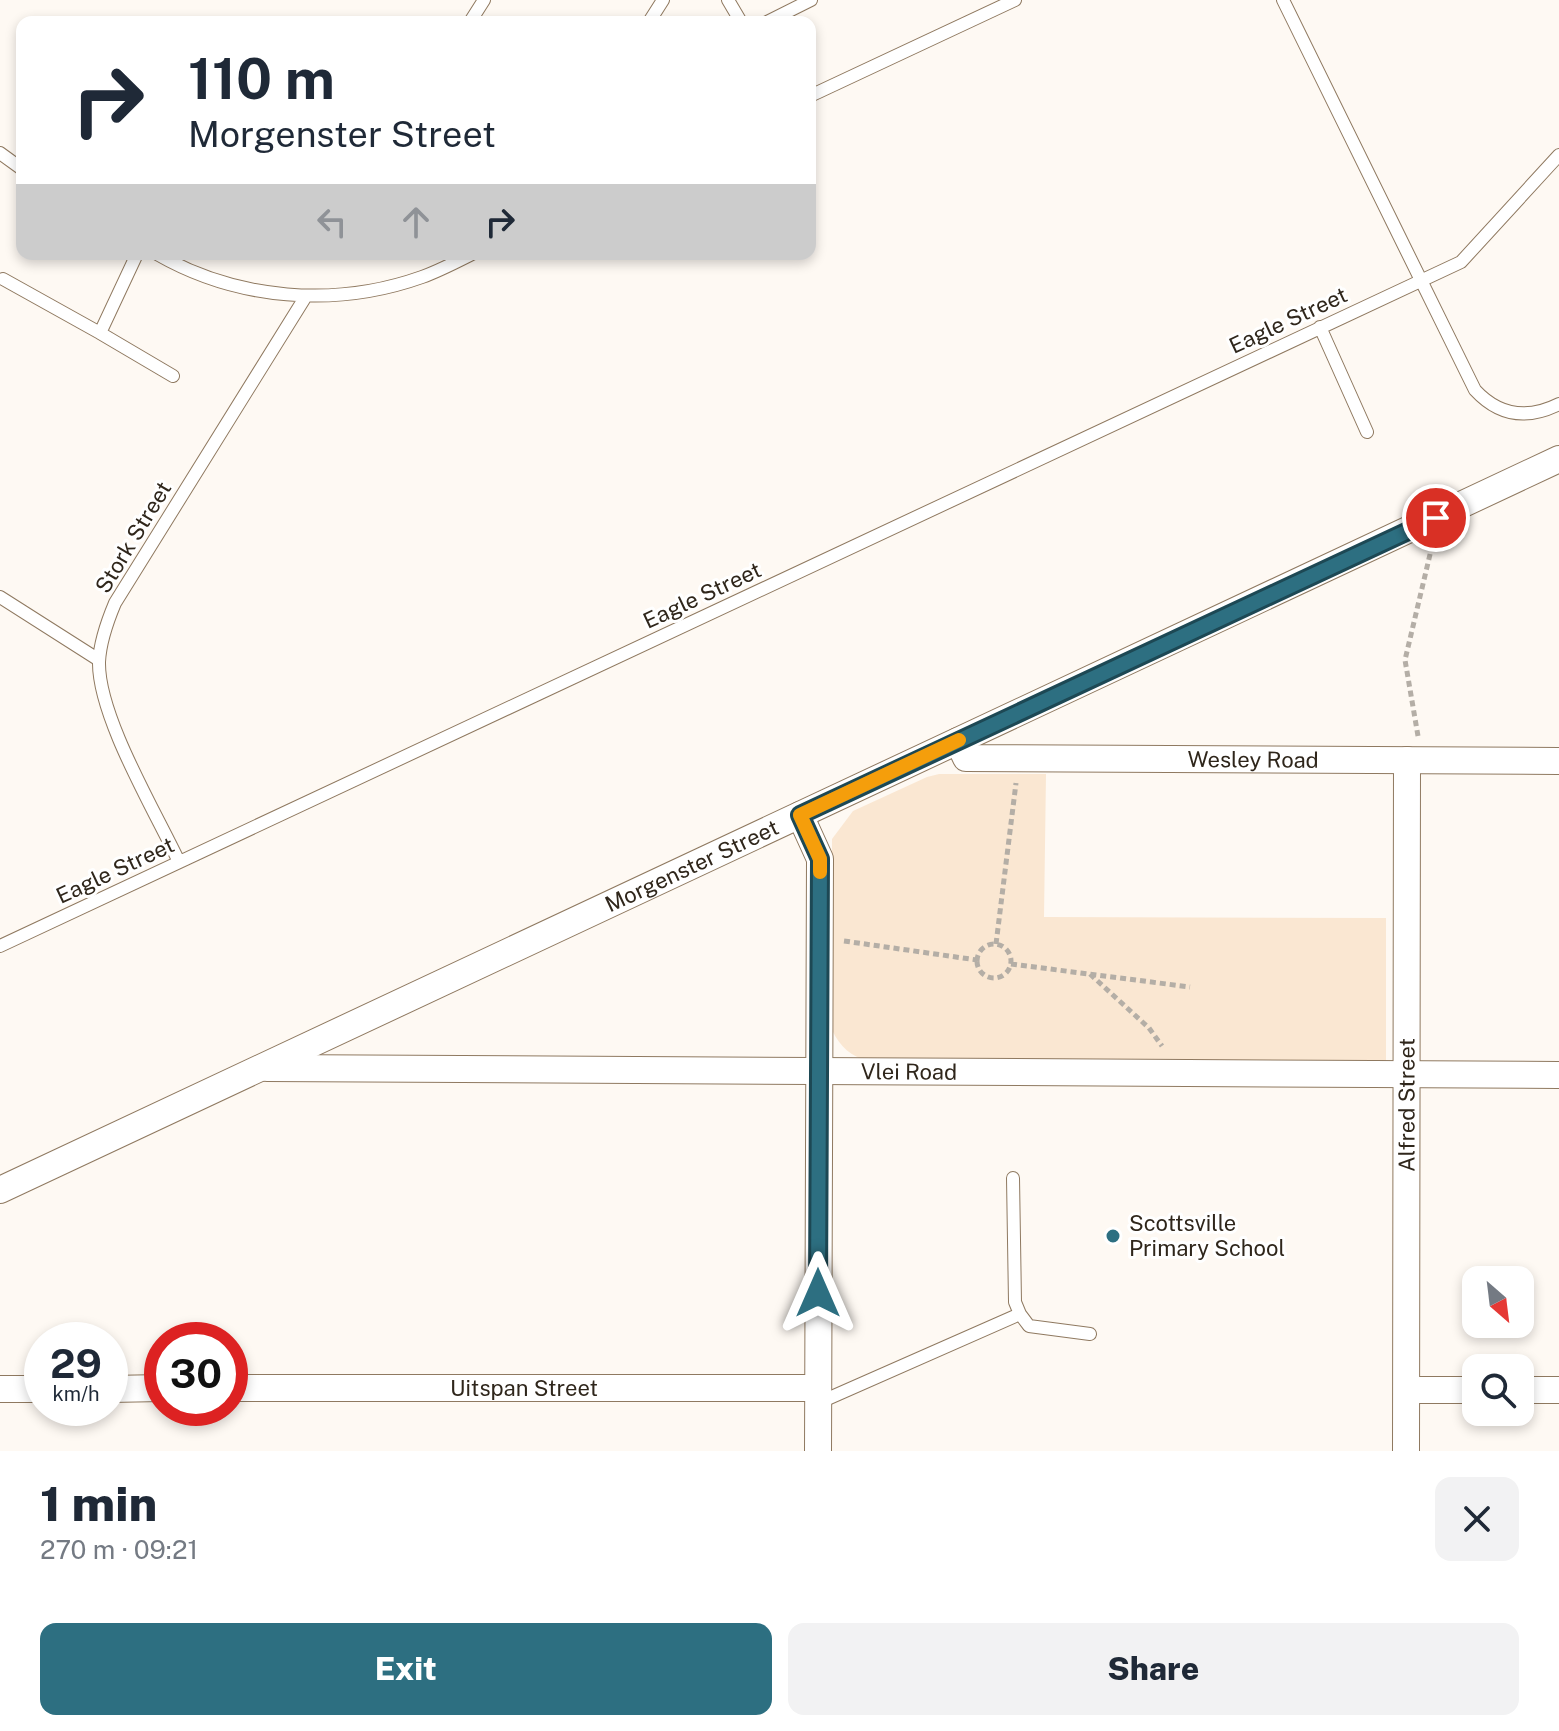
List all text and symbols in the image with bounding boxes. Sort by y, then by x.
text: 110 m [188,46,335,112]
icon: right [56,48,160,152]
text: Morgenster Street [188,113,496,155]
icon: left [310,200,354,244]
icon: ahead [394,200,438,244]
icon: right [478,200,522,244]
street label: Eagle Street [1225,281,1351,359]
street label: Stork Street [90,476,176,598]
pin [1402,484,1470,552]
icon: arrive [1414,496,1458,540]
street label: Eagle Street [639,556,765,634]
street label: Wesley Road [1188,746,1319,773]
street label: Morgenster Street [601,814,783,917]
street label: Eagle Street [52,831,178,909]
street label: Alfred Street [1393,1038,1420,1172]
street label: Vlei Road [861,1058,957,1085]
place label: Scottsville Primary School [1129,1210,1285,1261]
marker: Scottsville Primary School [1104,1227,1122,1245]
position arrow [776,1251,860,1335]
north arrow [1462,1266,1534,1338]
map controls [1462,1266,1534,1426]
speed limit sign: 30 [144,1322,248,1426]
text: 29 [50,1340,102,1387]
button: search [1462,1354,1534,1426]
street label: Uitspan Street [450,1375,598,1401]
text: km/h [52,1382,100,1406]
text: 1 min [40,1475,157,1532]
button: close [1435,1477,1519,1561]
text: 270 m · 09:21 [40,1534,198,1565]
button: Exit [40,1623,772,1715]
button: Share [788,1623,1519,1715]

